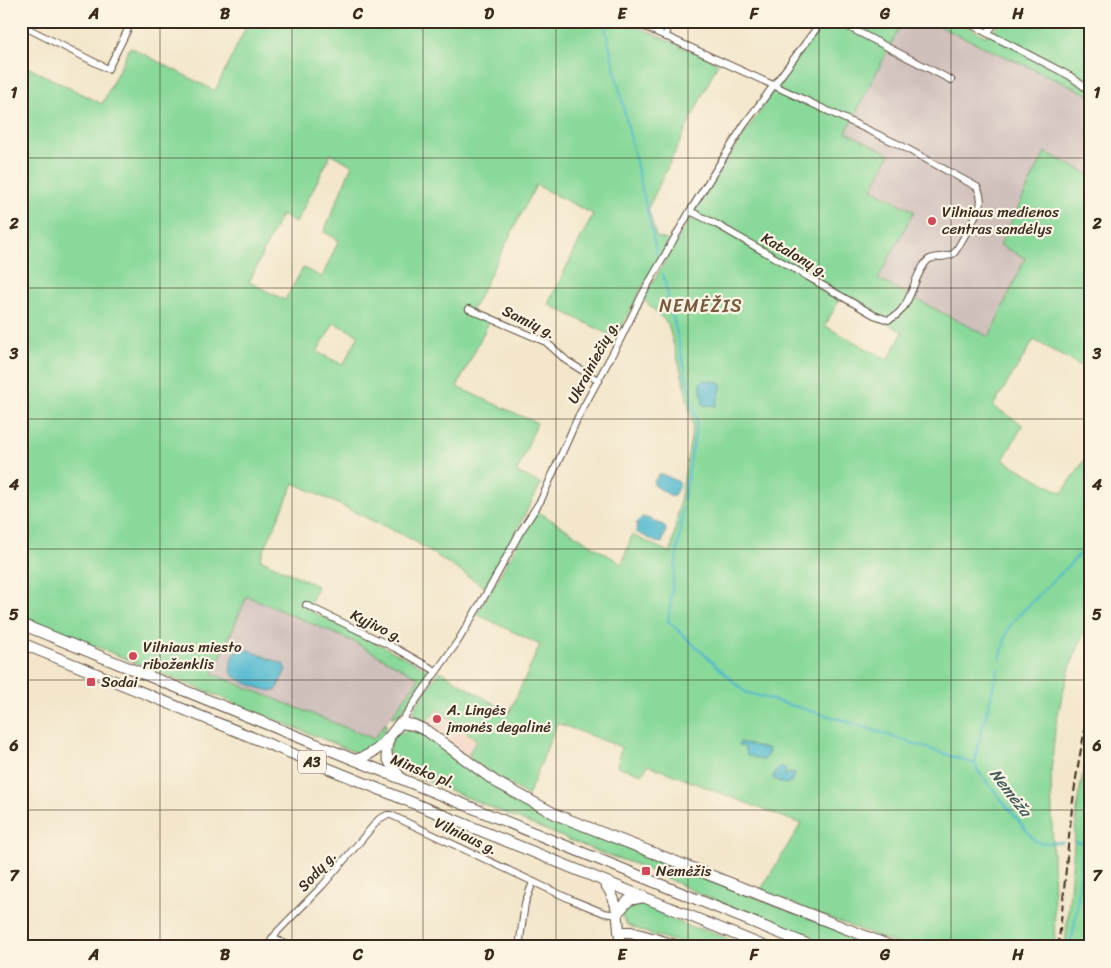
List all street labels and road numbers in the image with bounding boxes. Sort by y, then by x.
street label: Katalonų g. [756,225,834,285]
street label: Samių g. [498,298,560,346]
street label: Ukrainiečių g. [560,316,626,408]
street label: Kyjivo g. [346,602,408,650]
street label: Minsko pl. [387,746,459,796]
road number: A3 [298,750,326,774]
street label: Vilniaus g. [430,810,502,862]
street label: Sodų g. [291,844,343,898]

